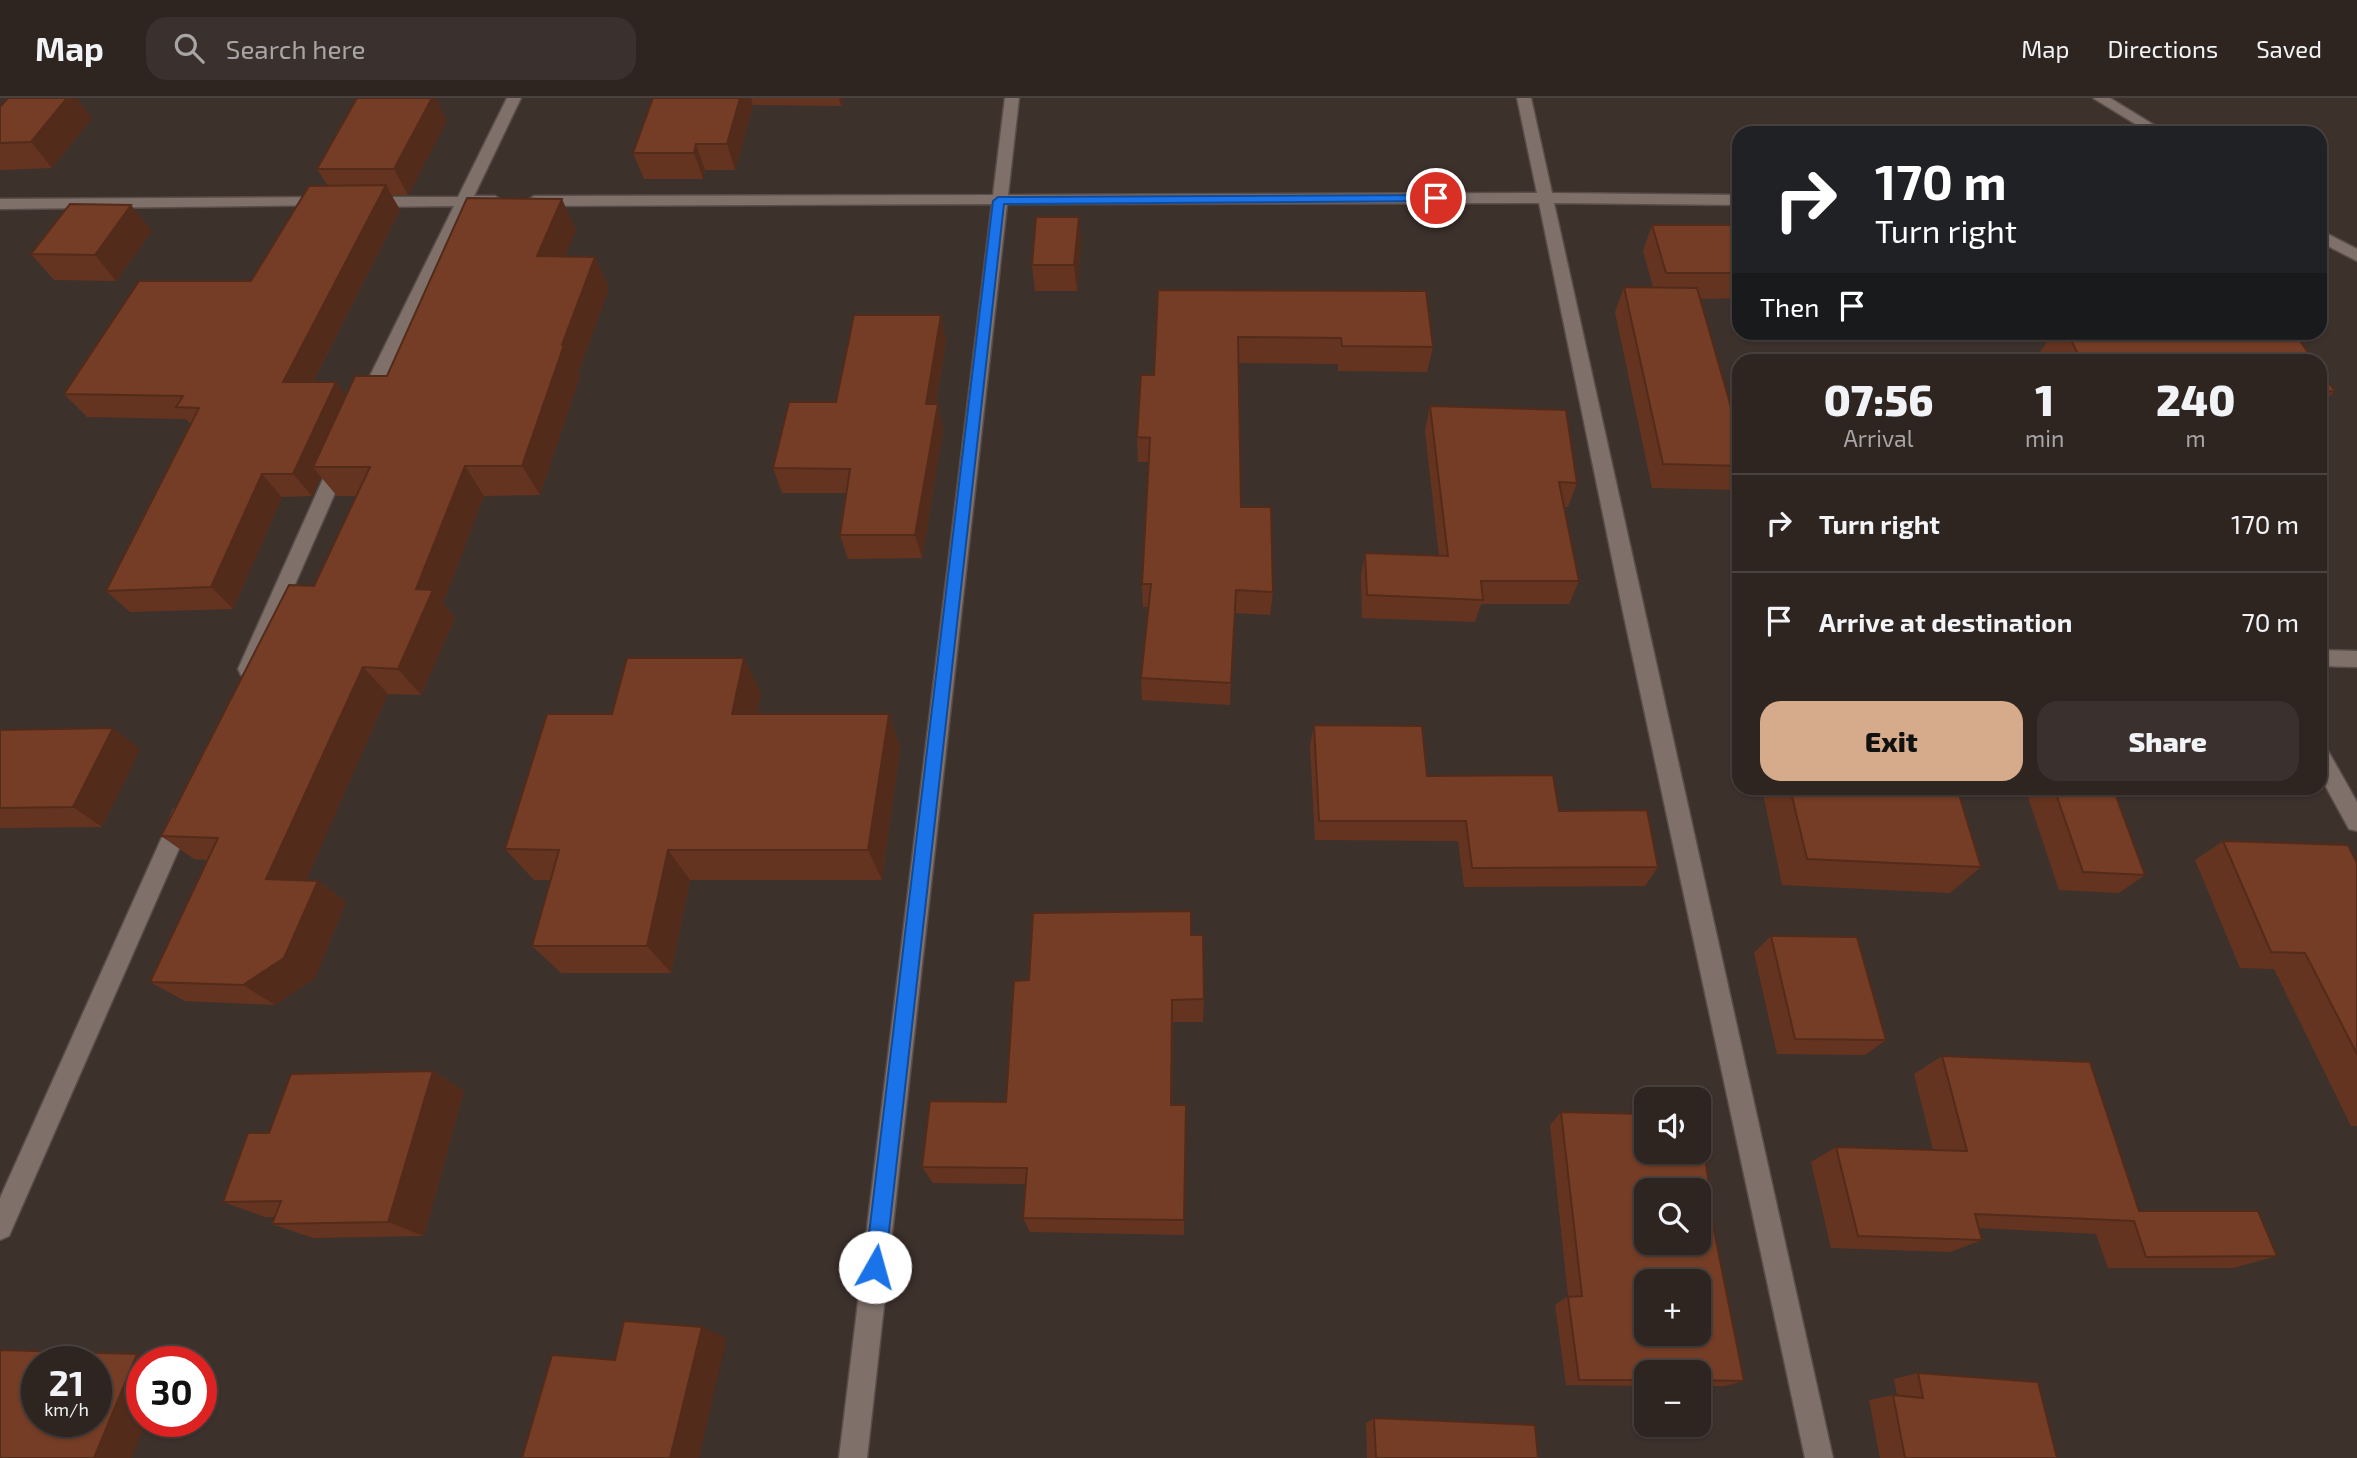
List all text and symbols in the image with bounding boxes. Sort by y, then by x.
search box [146,17,636,80]
text: Map [35,28,104,68]
icon: search [170,29,208,67]
text: Search here [226,33,365,64]
text: Map [2021,34,2069,63]
text: Directions [2107,34,2218,63]
text: Saved [2256,34,2322,63]
text: 170 m [1875,151,2007,210]
icon: right [1760,154,1851,245]
pin [1406,168,1466,228]
icon: arrive [1417,179,1455,217]
text: Turn right [1875,211,2017,249]
icon: arrive [1833,287,1871,325]
text: Then [1760,291,1819,322]
text: 07:56 [1824,374,1933,424]
text: 1 [2035,374,2054,424]
text: 240 [2156,374,2235,424]
text: Arrival [1844,424,1914,452]
text: min [2025,424,2064,452]
text: m [2186,424,2206,452]
icon: right [1760,504,1798,542]
text: Turn right [1819,508,1940,539]
text: 170 m [2231,508,2299,539]
icon: arrive [1760,602,1798,640]
text: Arrive at destination [1819,606,2072,637]
text: 70 m [2241,606,2299,637]
button: Exit [1760,701,2023,781]
button: Share [2037,701,2299,781]
map controls [1634,1087,1711,1437]
button: sound [1634,1087,1711,1164]
button: search [1634,1178,1711,1255]
position arrow [838,1230,912,1304]
button: + [1634,1269,1711,1346]
speed limit sign: 30 [126,1346,217,1437]
button: − [1634,1360,1711,1437]
text: 21 [49,1361,84,1403]
text: km/h [44,1398,89,1420]

